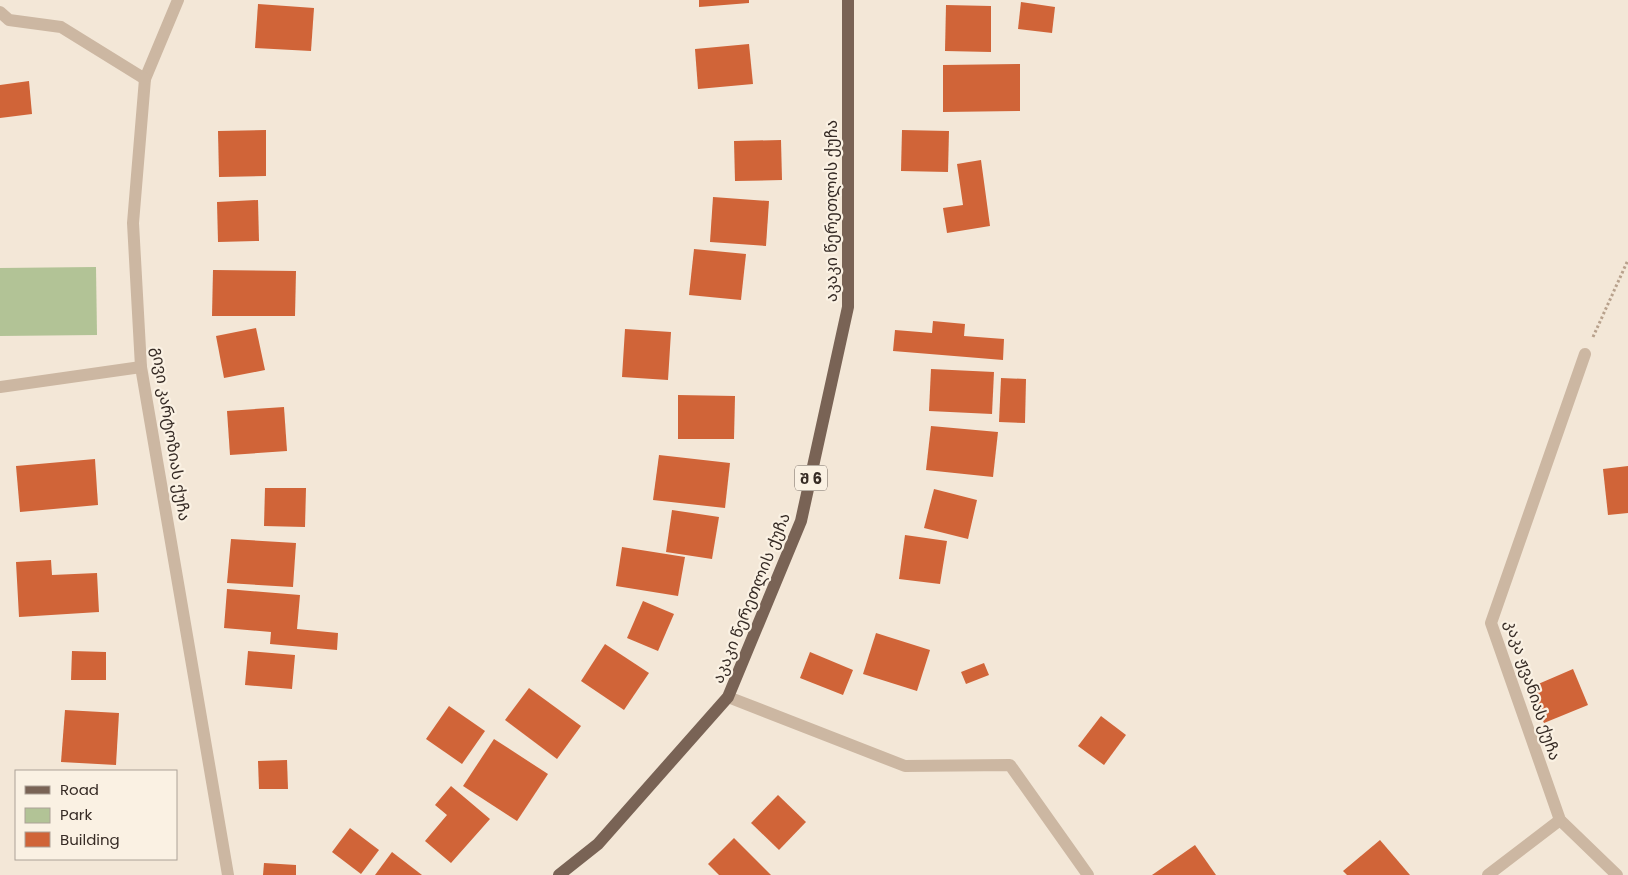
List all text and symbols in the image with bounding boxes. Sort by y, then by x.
street label: აკაკი წერეთლის ქუჩა [820,120,843,302]
street label: გივი კარტოზიას ქუჩა [146,345,196,523]
road number: შ 6 [795,466,827,490]
street label: აკაკი წერეთლის ქუჩა [706,509,796,687]
street label: კაკა ჟვანიას ქუჩა [1499,617,1567,763]
legend [15,770,178,860]
text: Road [60,779,99,800]
text: Park [60,804,92,825]
text: Building [60,829,120,850]

